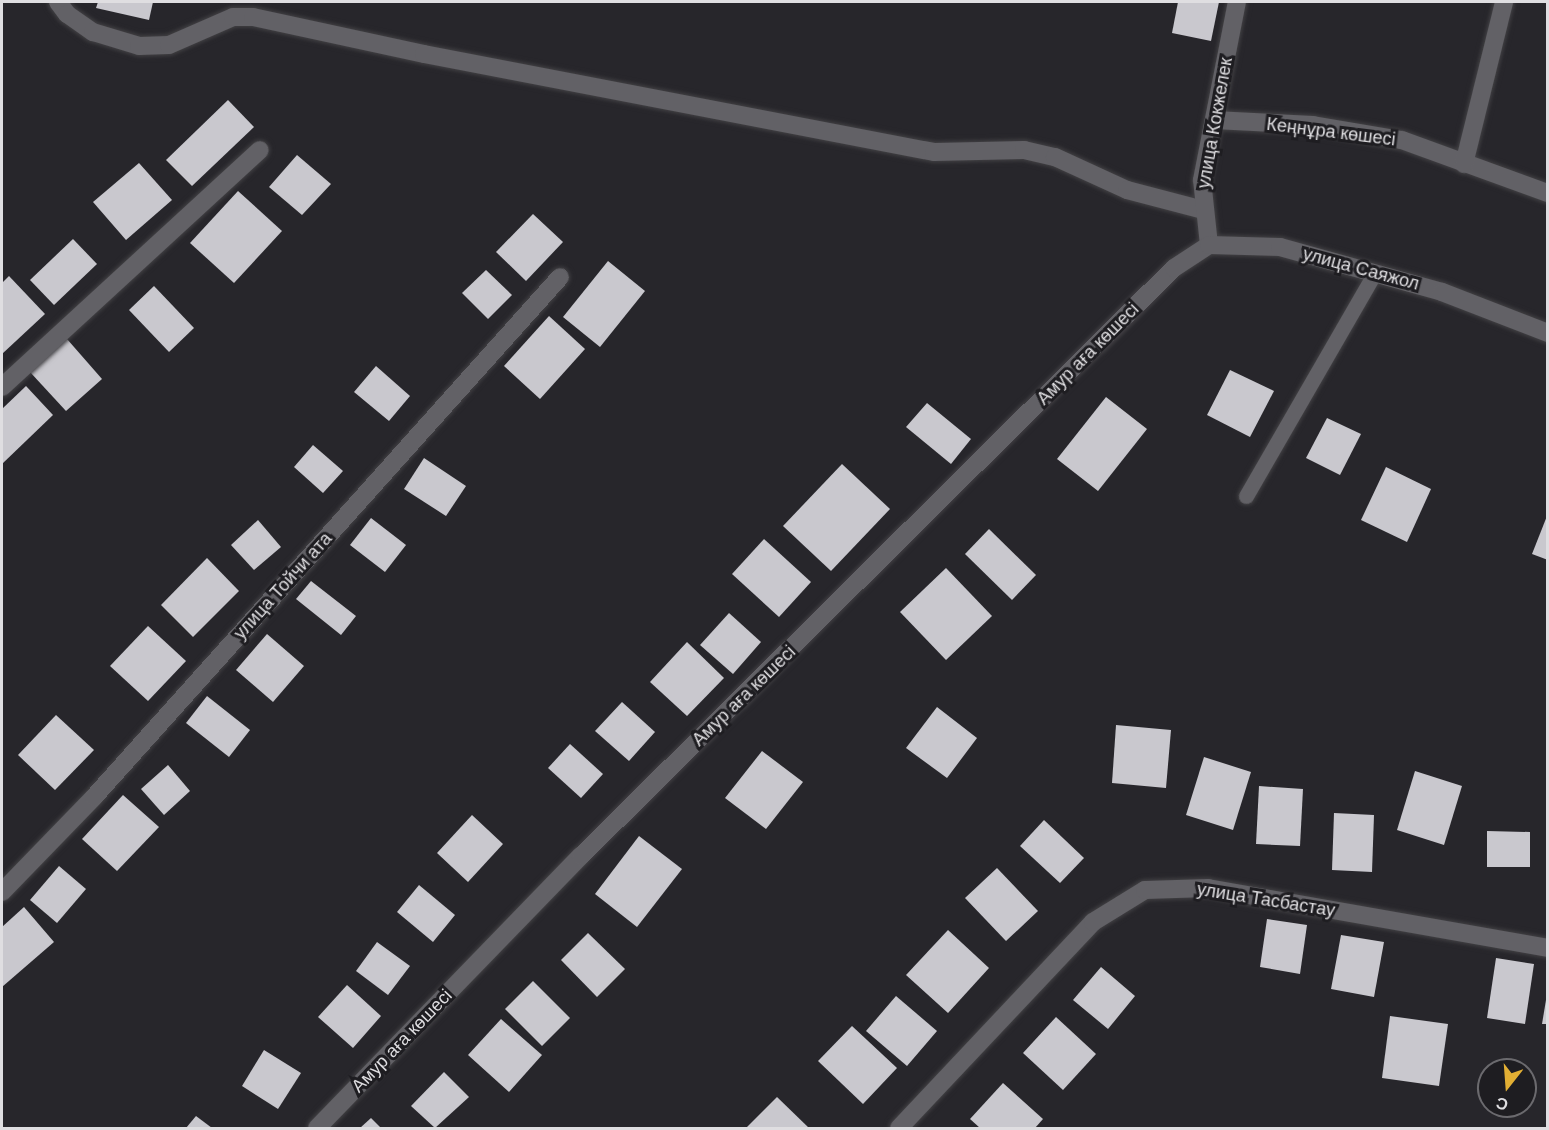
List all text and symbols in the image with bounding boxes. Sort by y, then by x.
street label: улица Кокжелек [1193,56,1237,190]
street label: Кеңнұра көшесі [1265,113,1397,151]
street label: улица Саяжол [1300,243,1422,295]
street label: Амур аға көшесі [1033,299,1143,409]
street label: улица Тойчи ата [229,528,337,644]
street label: Амур аға көшесі [688,641,800,751]
street label: улица Тасбастау [1195,878,1337,922]
street label: Амур аға көшесі [347,985,457,1097]
north arrow [1477,1058,1537,1118]
text: С [1494,1094,1510,1114]

